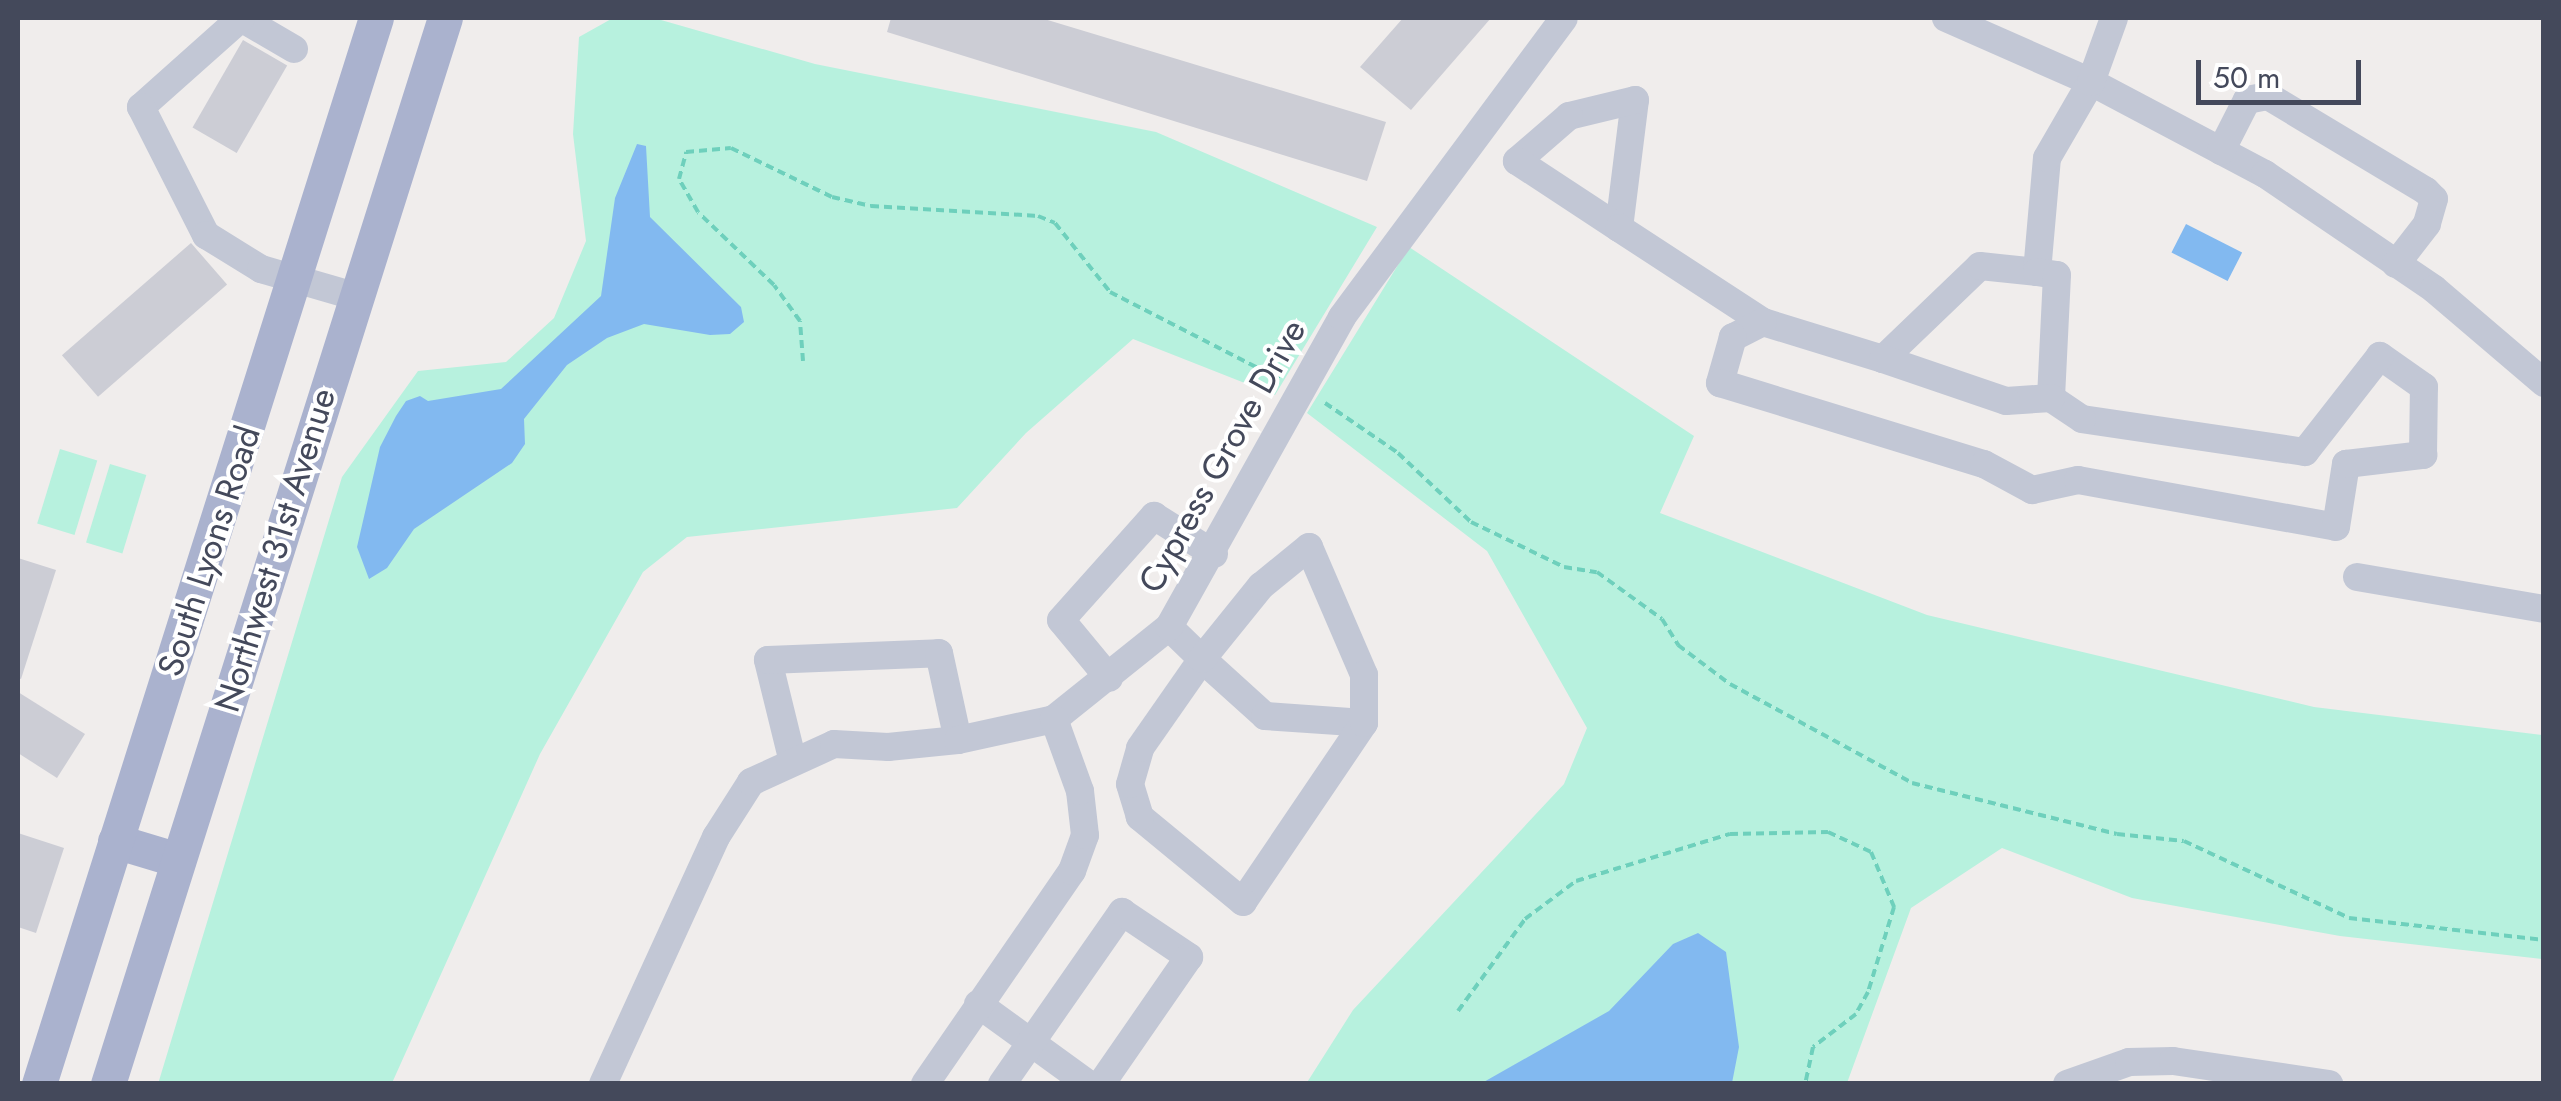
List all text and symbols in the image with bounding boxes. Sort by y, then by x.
scale bar [2201,40,2366,102]
text: 50 m [2213,56,2280,99]
street label: Cypress Grove Drive [1129,312,1315,600]
street label: Northwest 31st Avenue [206,383,344,717]
street label: South Lyons Road [149,421,269,681]

